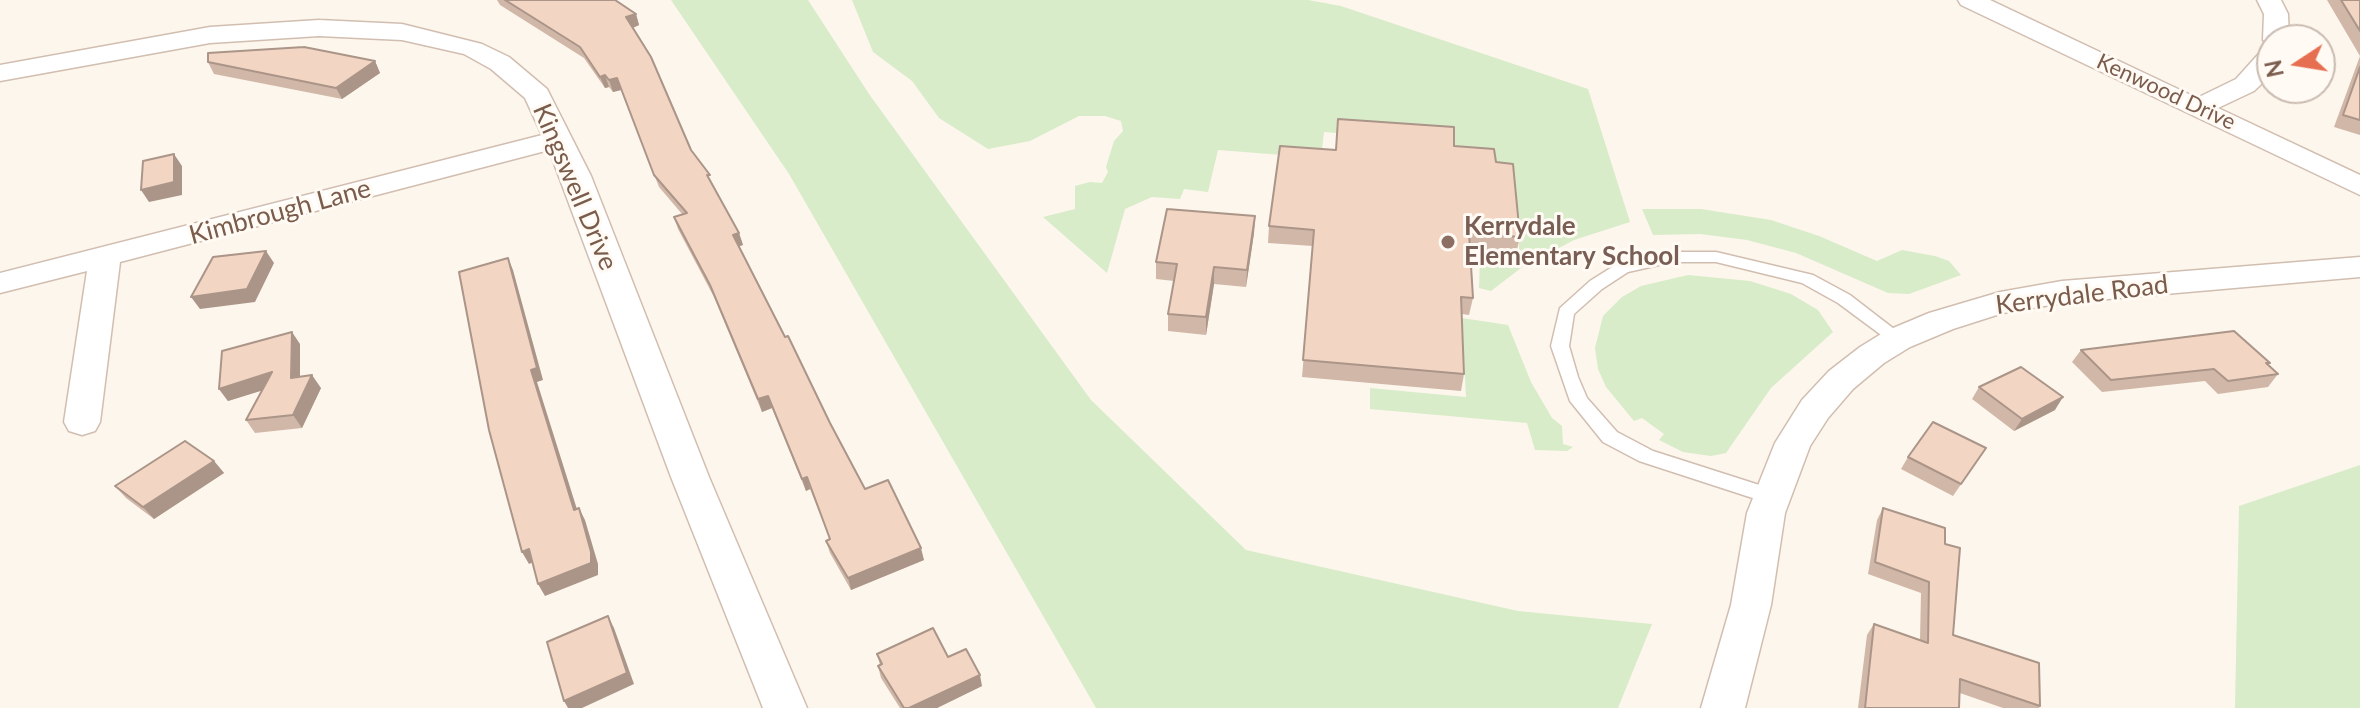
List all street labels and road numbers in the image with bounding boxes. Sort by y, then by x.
street label: Kenwood Drive [2092,48,2240,136]
street label: Kingswell Drive [526,99,624,275]
street label: Kimbrough Lane [186,173,374,251]
street label: Kerrydale Road [1994,269,2170,321]

